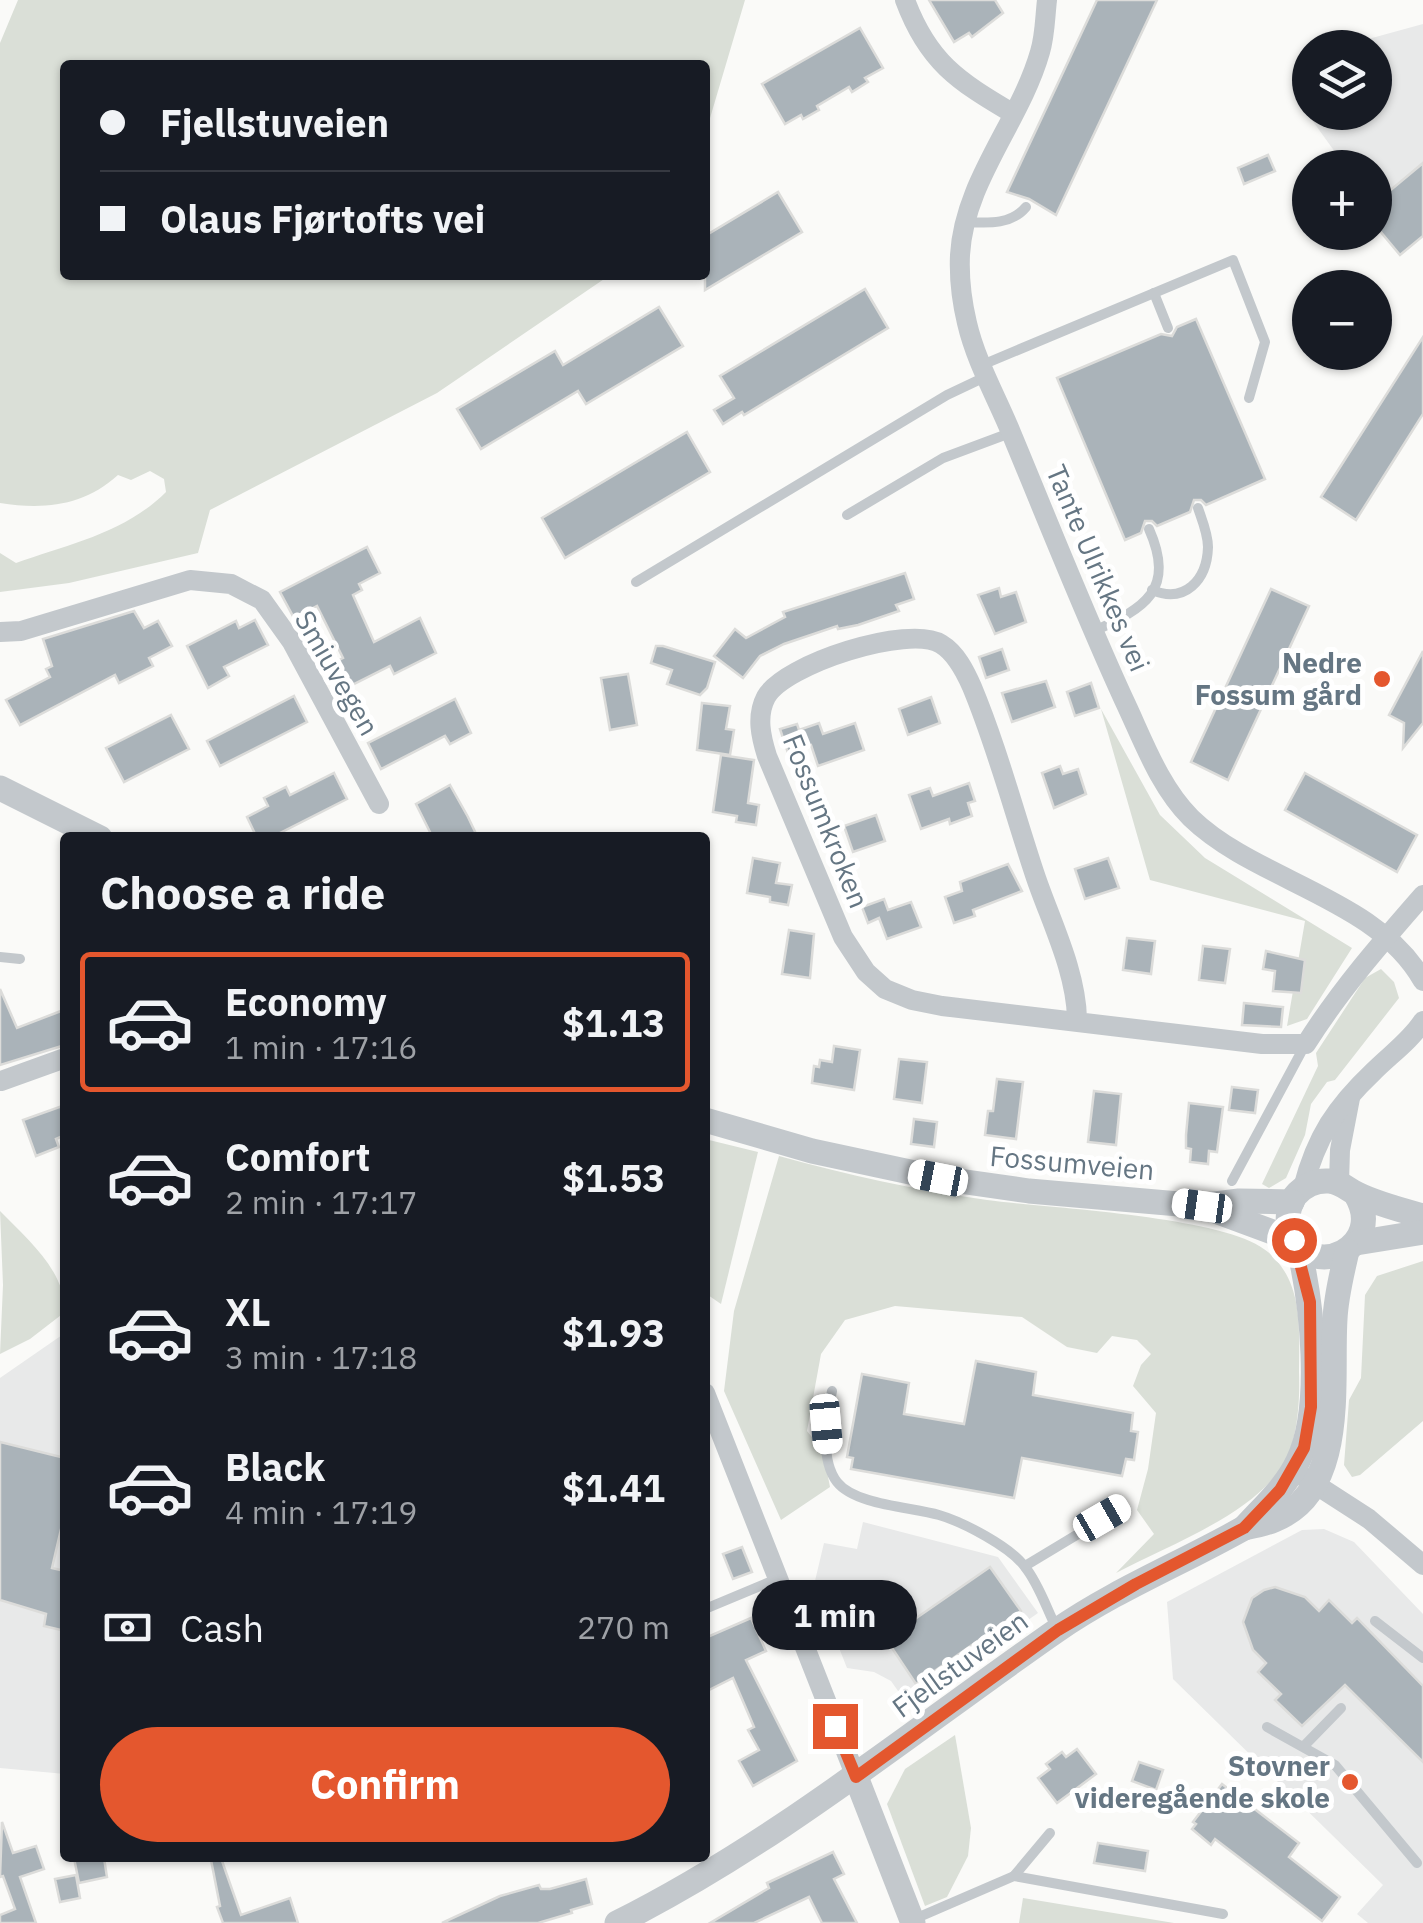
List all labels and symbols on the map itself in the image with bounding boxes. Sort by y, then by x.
street label: Tante Ulrikkes vei [1038,459,1159,677]
street label: Smiuvegen [287,604,388,742]
place label: Nedre Fossum gård [1195,644,1362,713]
marker: Nedre Fossum gård [1371,668,1393,690]
street label: Fossumkroken [775,728,878,913]
street label: Fossumveien [988,1137,1156,1188]
car [906,1158,970,1198]
car [1170,1187,1234,1225]
route start [1272,1218,1317,1263]
car [808,1393,844,1455]
car [1069,1490,1135,1546]
callout: 1 min [752,1581,918,1651]
street label: Fjellstuveien [884,1602,1035,1725]
route end [813,1704,858,1749]
place label: Stovner videregående skole [1075,1747,1330,1816]
marker: Stovner videregående skole [1339,1771,1361,1793]

